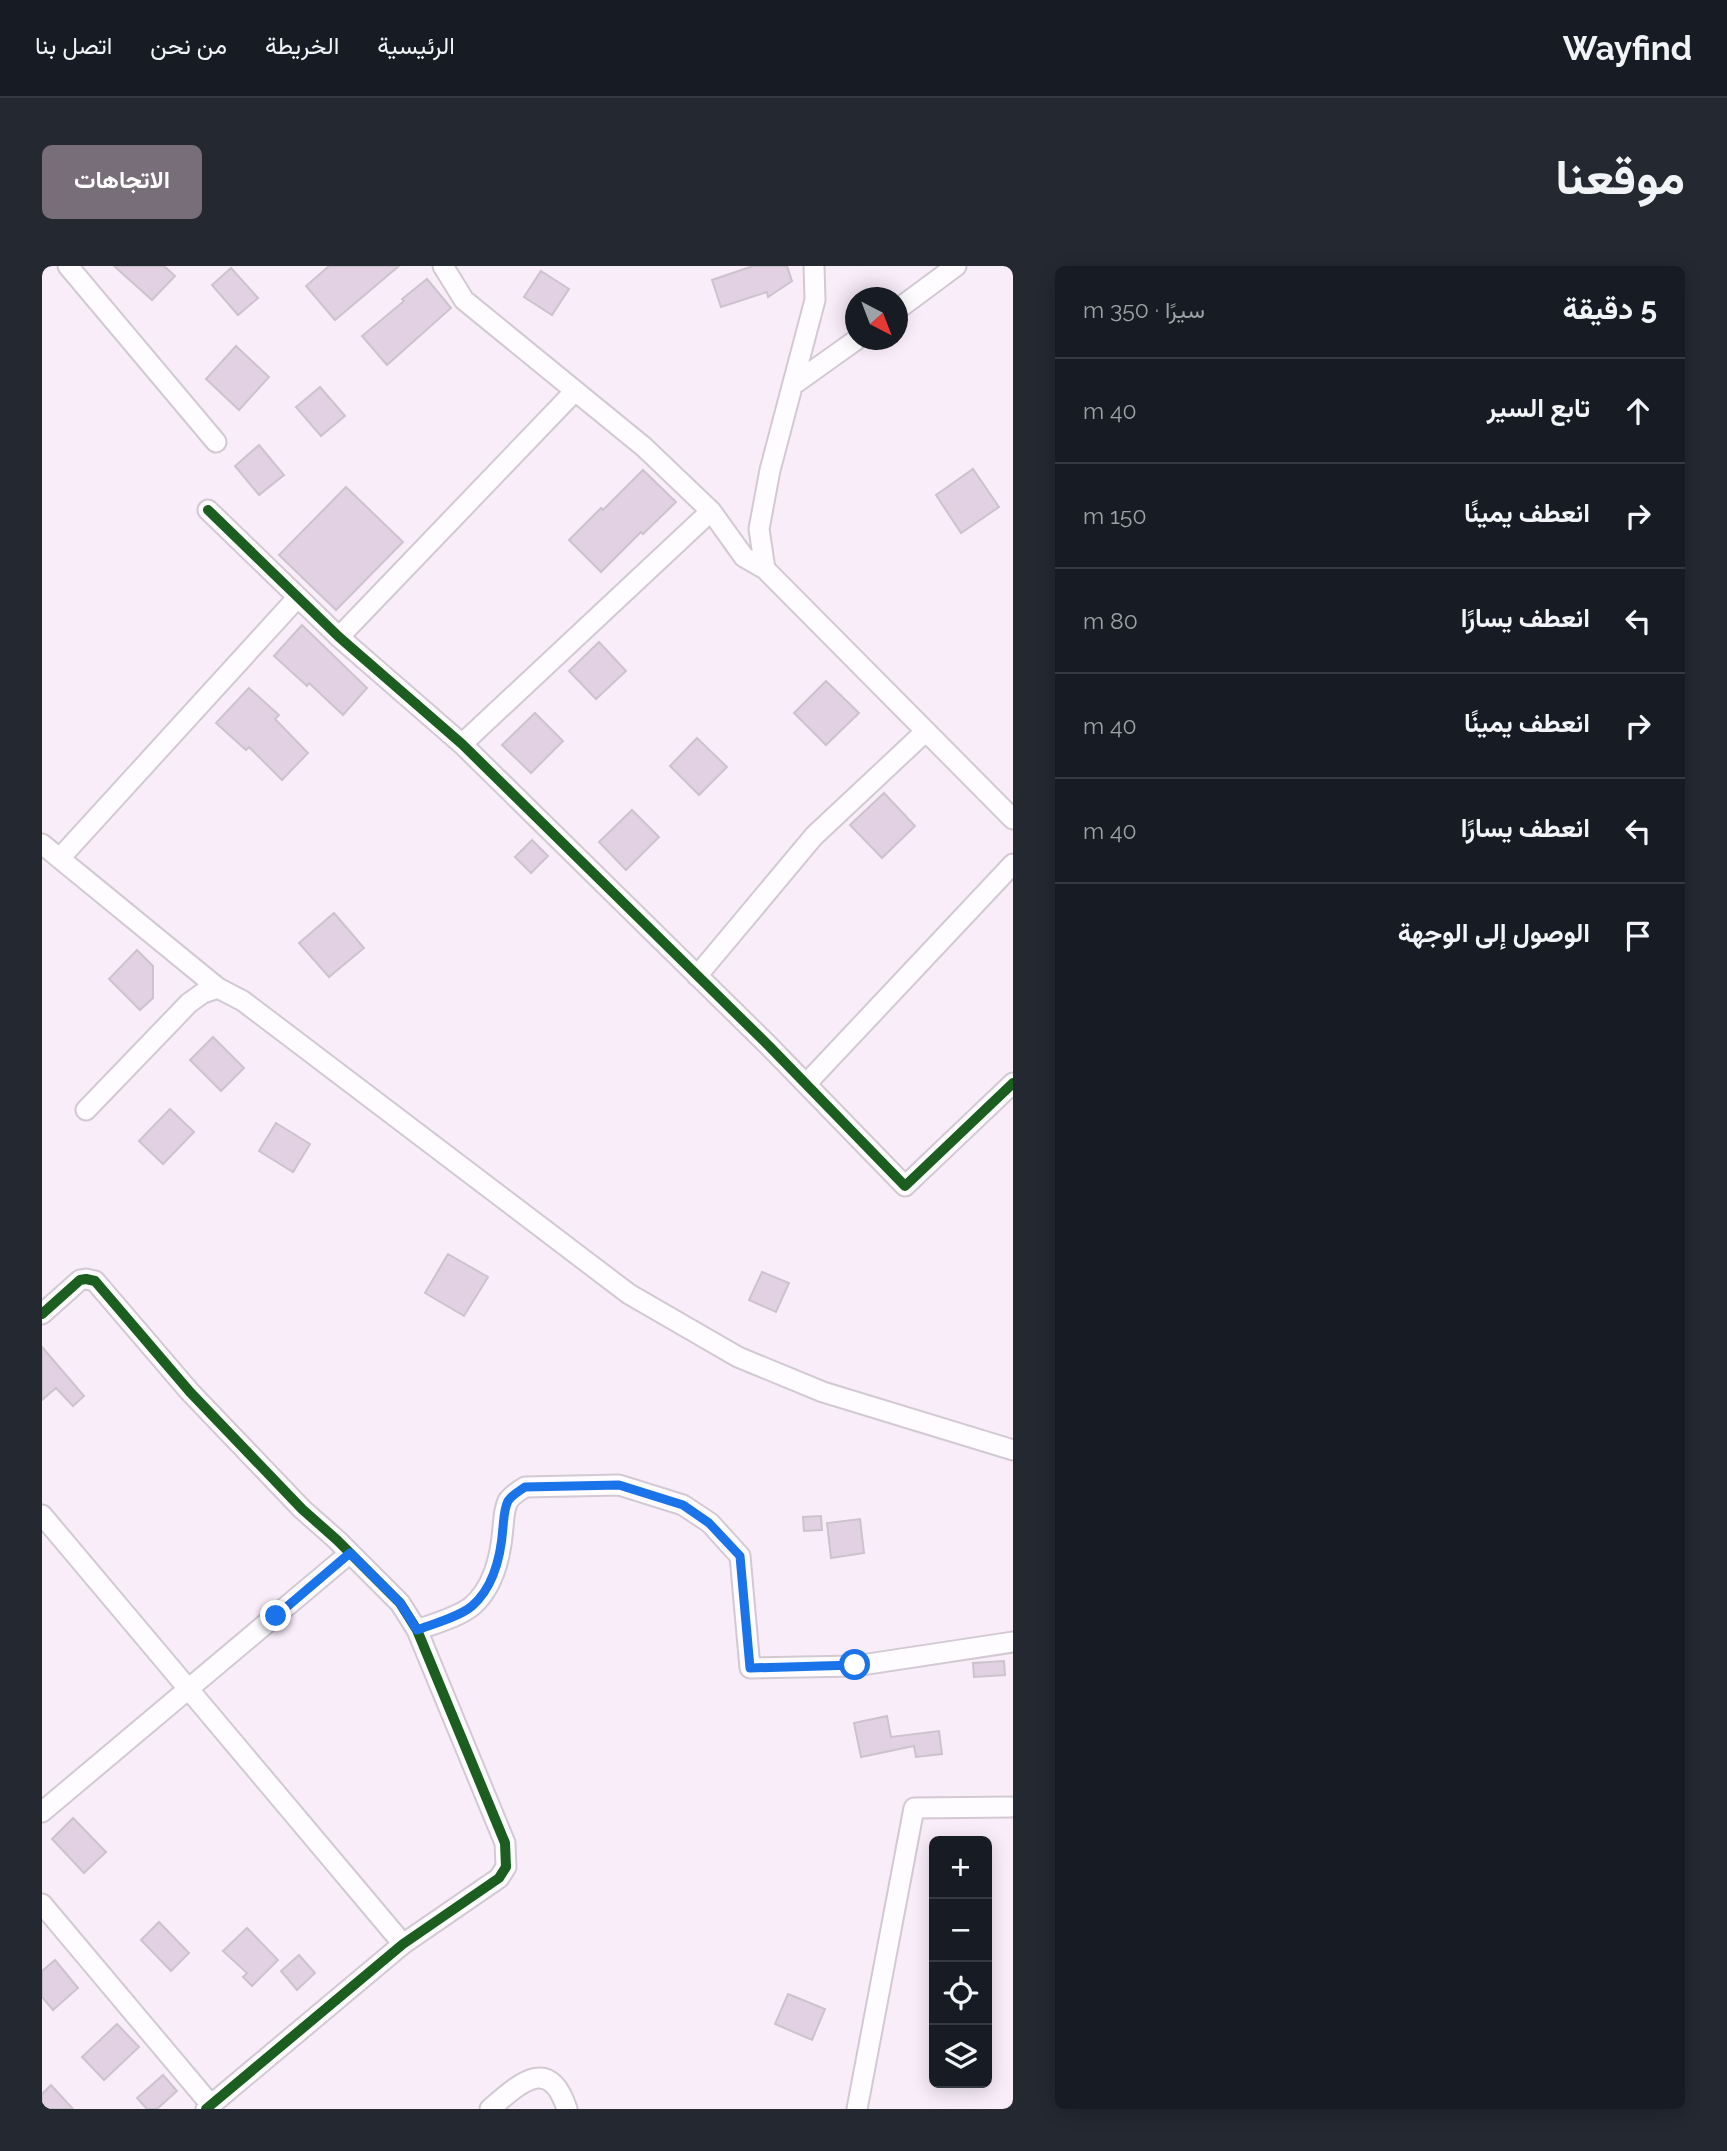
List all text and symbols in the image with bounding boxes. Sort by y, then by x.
text: Wayfind [1563,29,1692,68]
text: اتصل بنا [35,31,112,60]
text: من نحن [150,31,227,60]
text: الخريطة [265,31,339,60]
text: الرئيسية [377,31,455,60]
button: الاتجاهات [42,145,202,219]
text: موقعنا [1555,148,1685,205]
north arrow [845,287,908,350]
text: 5 دقيقة [1562,291,1657,326]
text: سيرًا · 350 m [1083,296,1205,323]
icon: ahead [1619,392,1657,430]
text: تابع السير [1487,393,1590,423]
text: 40 m [1083,397,1137,424]
icon: right [1619,497,1657,535]
text: انعطف يمينًا [1464,498,1590,528]
text: 150 m [1083,502,1146,529]
icon: left [1619,602,1657,640]
text: انعطف يسارًا [1461,603,1590,633]
text: 80 m [1083,607,1138,634]
icon: right [1619,707,1657,745]
text: انعطف يمينًا [1464,708,1590,738]
text: 40 m [1083,712,1137,739]
icon: left [1619,812,1657,850]
text: انعطف يسارًا [1461,813,1590,843]
text: 40 m [1083,817,1137,844]
icon: arrive [1619,917,1657,955]
text: الوصول إلى الوجهة [1398,918,1590,948]
route end [260,1600,291,1631]
route start [839,1649,870,1680]
map controls [929,1836,992,2088]
button: + [929,1836,992,1899]
button: − [929,1899,992,1962]
button: locate [929,1962,992,2025]
button: layers [929,2025,992,2088]

